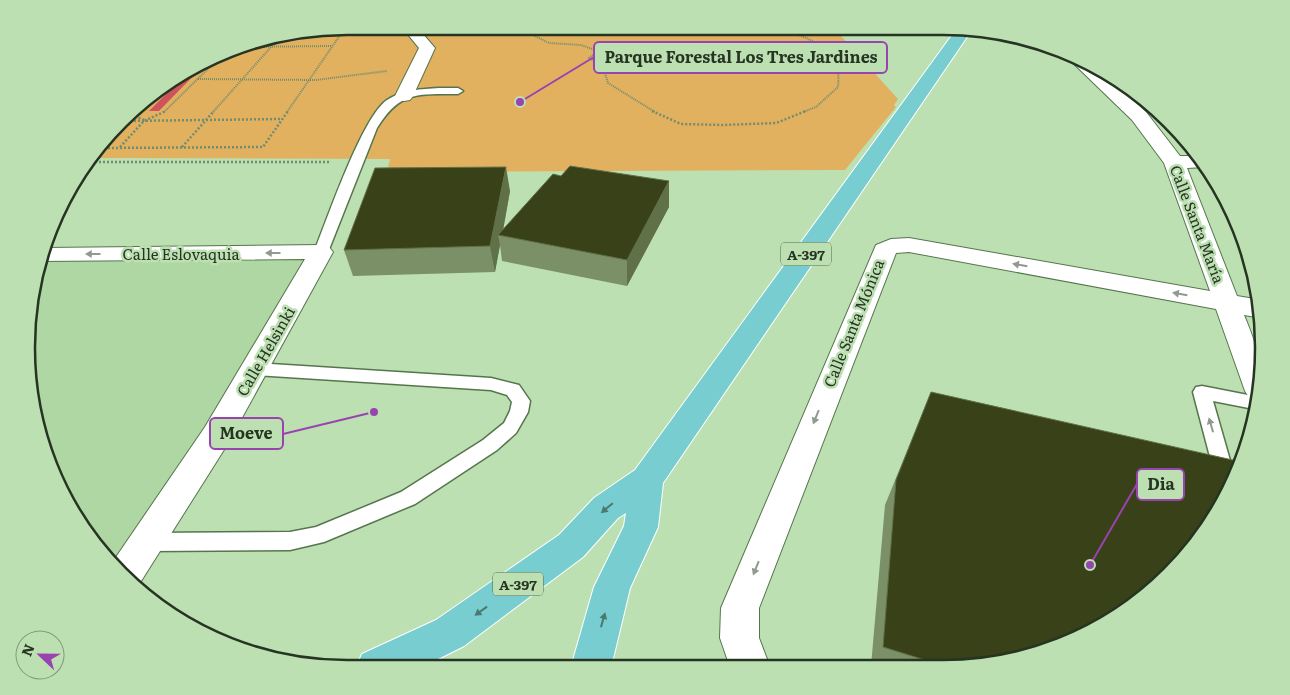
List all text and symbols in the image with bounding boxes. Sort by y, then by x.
callout: Parque Forestal Los Tres Jardines [594,42,887,73]
text: Parque Forestal Los Tres Jardines [604,44,878,68]
street label: Calle Santa María [1165,161,1231,287]
street label: Calle Eslovaquia [123,242,240,265]
road number: A-397 [781,242,831,266]
one-way arrow [264,249,280,257]
one-way arrow [84,250,100,258]
street label: Calle Santa Mónica [817,255,890,390]
one-way arrow [1012,261,1028,269]
one-way arrow [1172,290,1188,298]
street label: Calle Helsinki [230,302,300,400]
one-way arrow [811,410,819,424]
one-way arrow [1206,417,1214,432]
callout: Moeve [210,418,283,449]
text: Moeve [219,420,273,444]
callout: Dia [1137,469,1184,500]
text: Dia [1147,471,1176,495]
one-way arrow [600,503,613,514]
one-way arrow [751,561,759,575]
road number: A-397 [493,572,543,596]
one-way arrow [475,605,488,616]
one-way arrow [599,612,607,627]
north arrow [15,630,65,680]
text: N [16,640,39,659]

